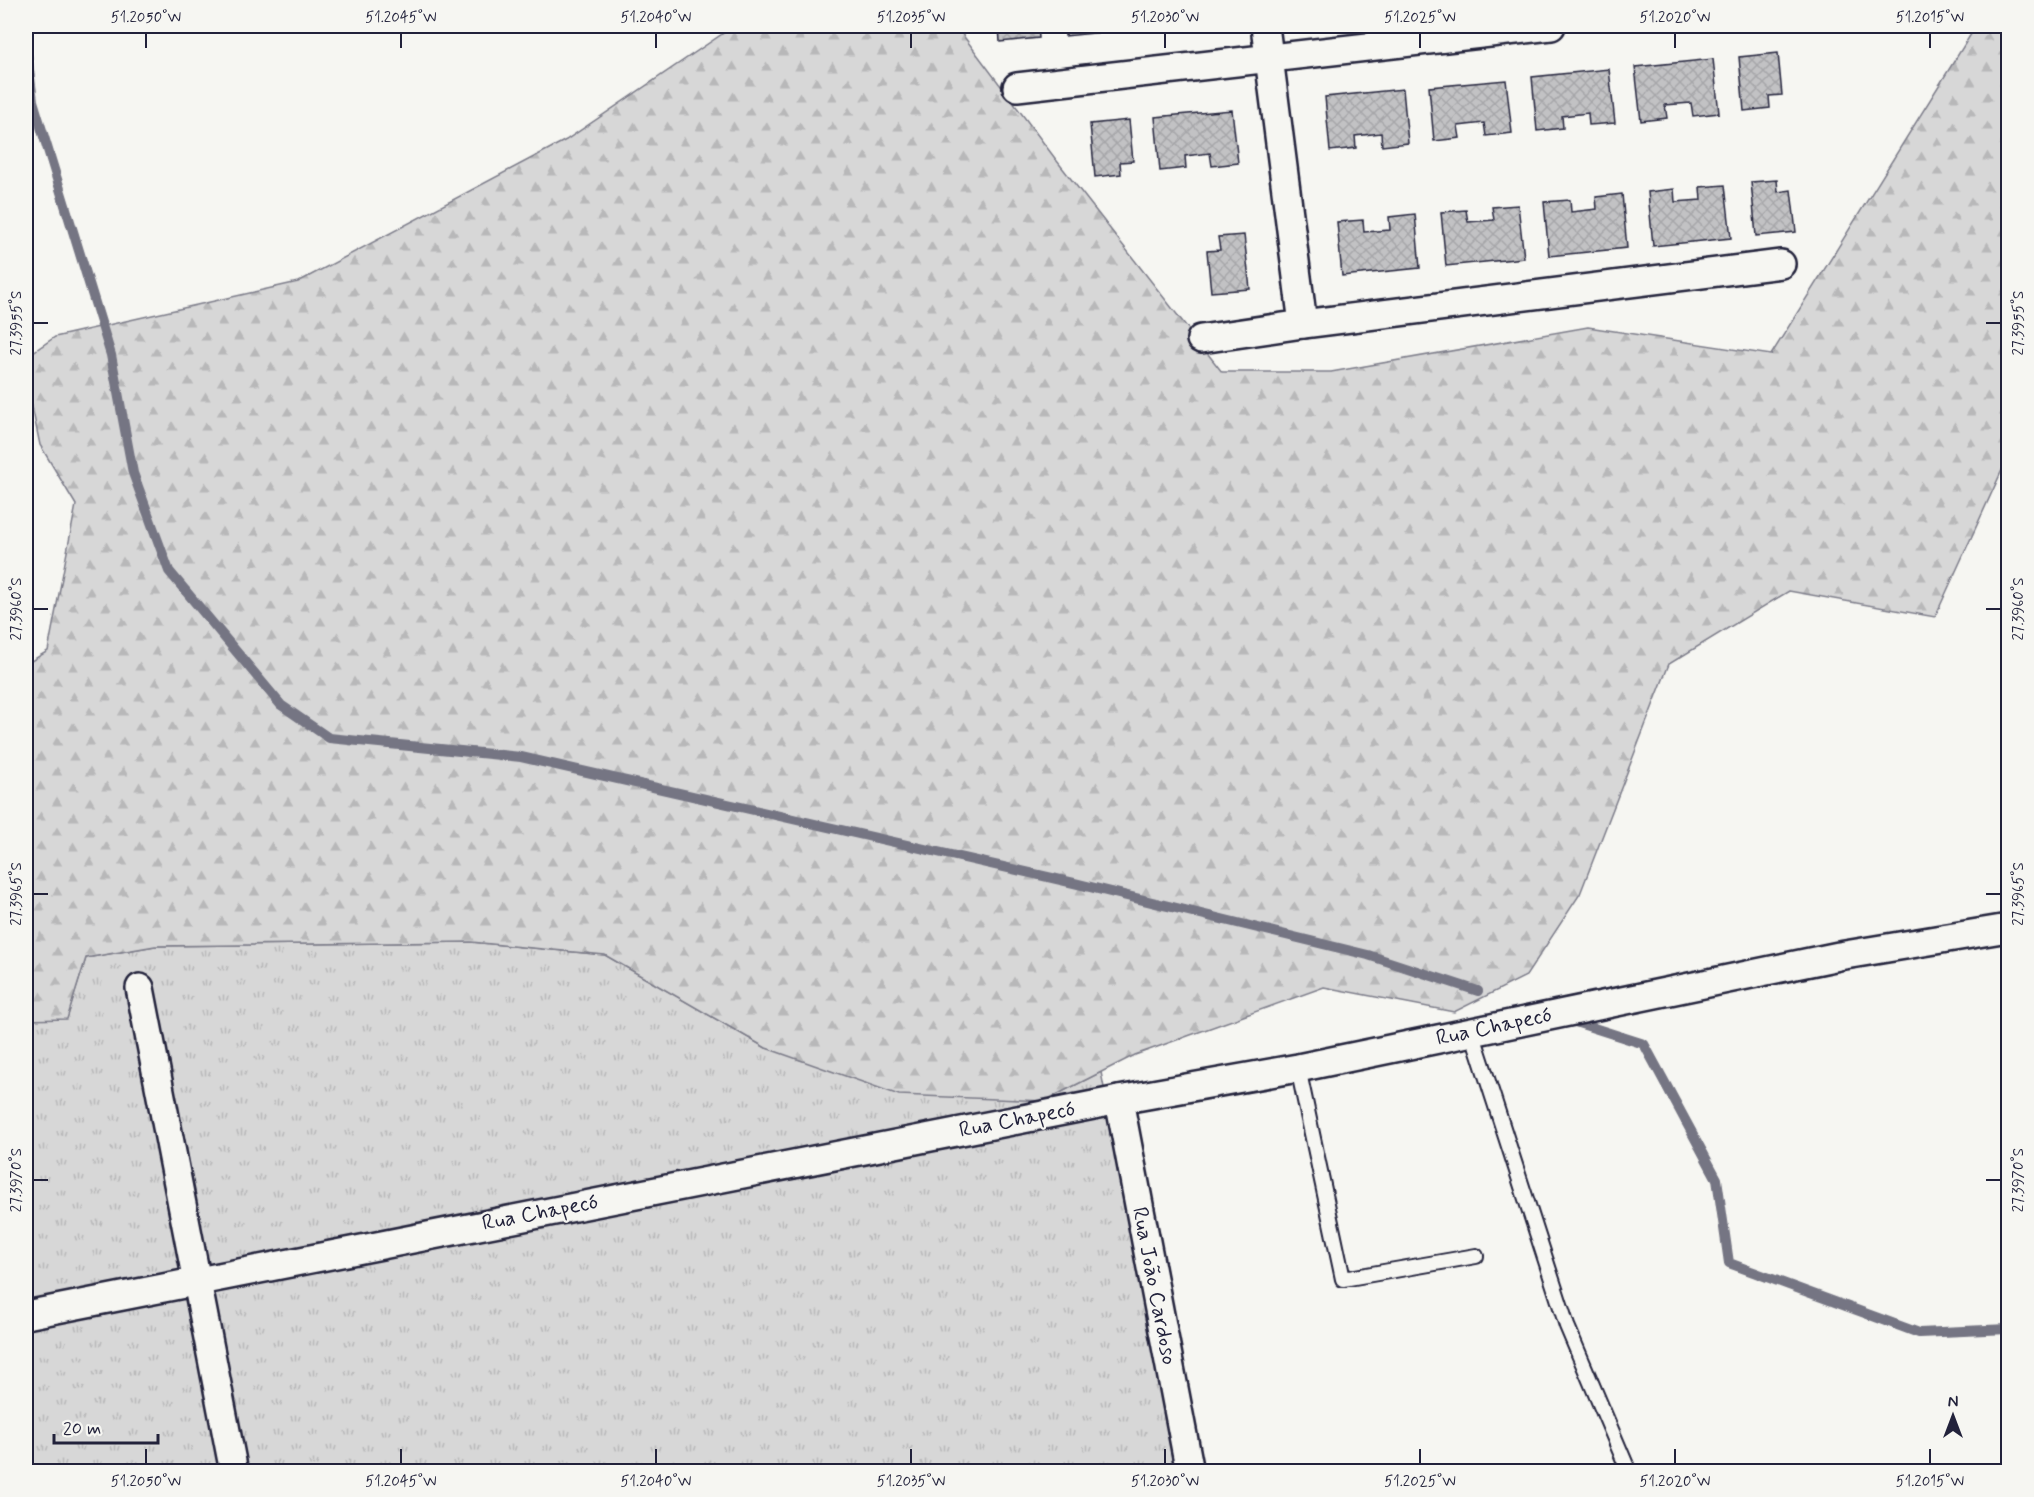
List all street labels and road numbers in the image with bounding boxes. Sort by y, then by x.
street label: Rua Chapecó [1434,1001,1554,1053]
street label: Rua Chapecó [957,1095,1077,1145]
street label: Rua Chapecó [480,1188,600,1238]
street label: Rua João Cardoso [1125,1205,1183,1367]

